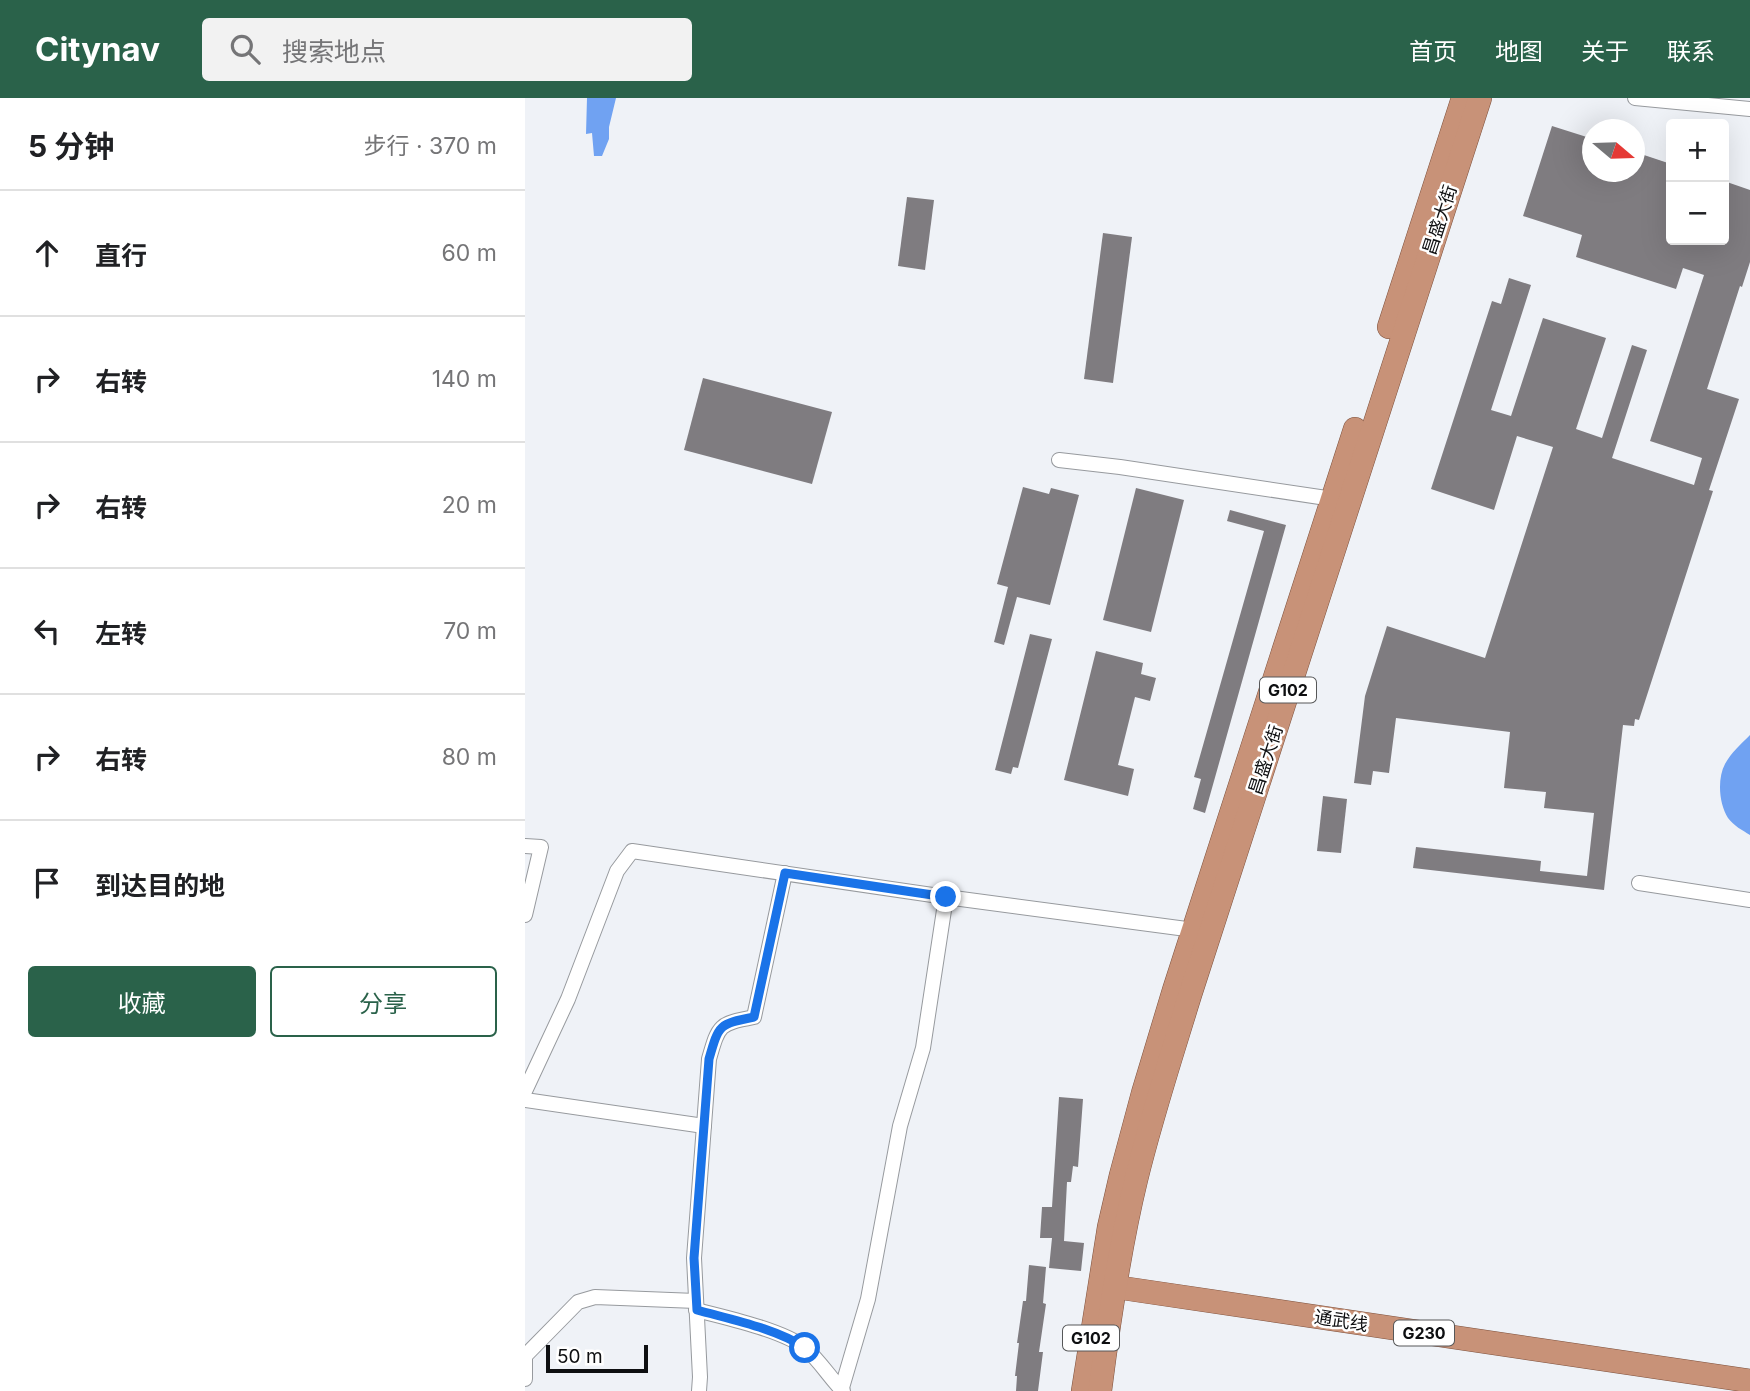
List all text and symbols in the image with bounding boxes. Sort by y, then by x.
search box [202,18,692,81]
text: Citynav [35,29,160,69]
icon: search [226,30,264,68]
text: 搜索地点 [282,36,386,67]
text: 首页 [1409,37,1457,66]
text: 地图 [1495,37,1543,66]
text: 关于 [1581,37,1629,66]
text: 联系 [1667,37,1715,66]
north arrow [1582,119,1645,182]
map controls [1666,119,1729,245]
button: + [1666,119,1729,182]
text: 5 分钟 [28,128,114,164]
text: 步行 · 370 m [363,132,497,160]
street label: 昌盛大街 [1418,182,1461,257]
button: − [1666,182,1729,245]
icon: ahead [28,234,66,272]
text: 60 m [442,239,497,267]
text: 直行 [95,240,147,271]
icon: right [28,360,66,398]
text: 140 m [432,365,497,393]
text: 右转 [95,366,147,397]
icon: right [28,486,66,524]
text: 20 m [442,491,497,519]
text: 右转 [95,492,147,523]
icon: left [28,612,66,650]
text: 70 m [443,617,497,645]
text: 左转 [95,618,147,649]
road number: G102 [1260,678,1316,702]
street label: 昌盛大街 [1244,722,1287,797]
icon: right [28,738,66,776]
text: 80 m [442,743,497,771]
text: 右转 [95,744,147,775]
icon: arrive [28,864,66,902]
text: 到达目的地 [95,870,225,901]
route end [930,881,961,912]
button: 收藏 [28,966,256,1037]
button: 分享 [270,966,497,1037]
street label: 通武线 [1313,1306,1369,1335]
road number: G230 [1394,1320,1454,1345]
road number: G102 [1063,1326,1119,1350]
route start [789,1332,820,1363]
scale bar [546,1342,647,1374]
text: 50 m [557,1345,603,1368]

